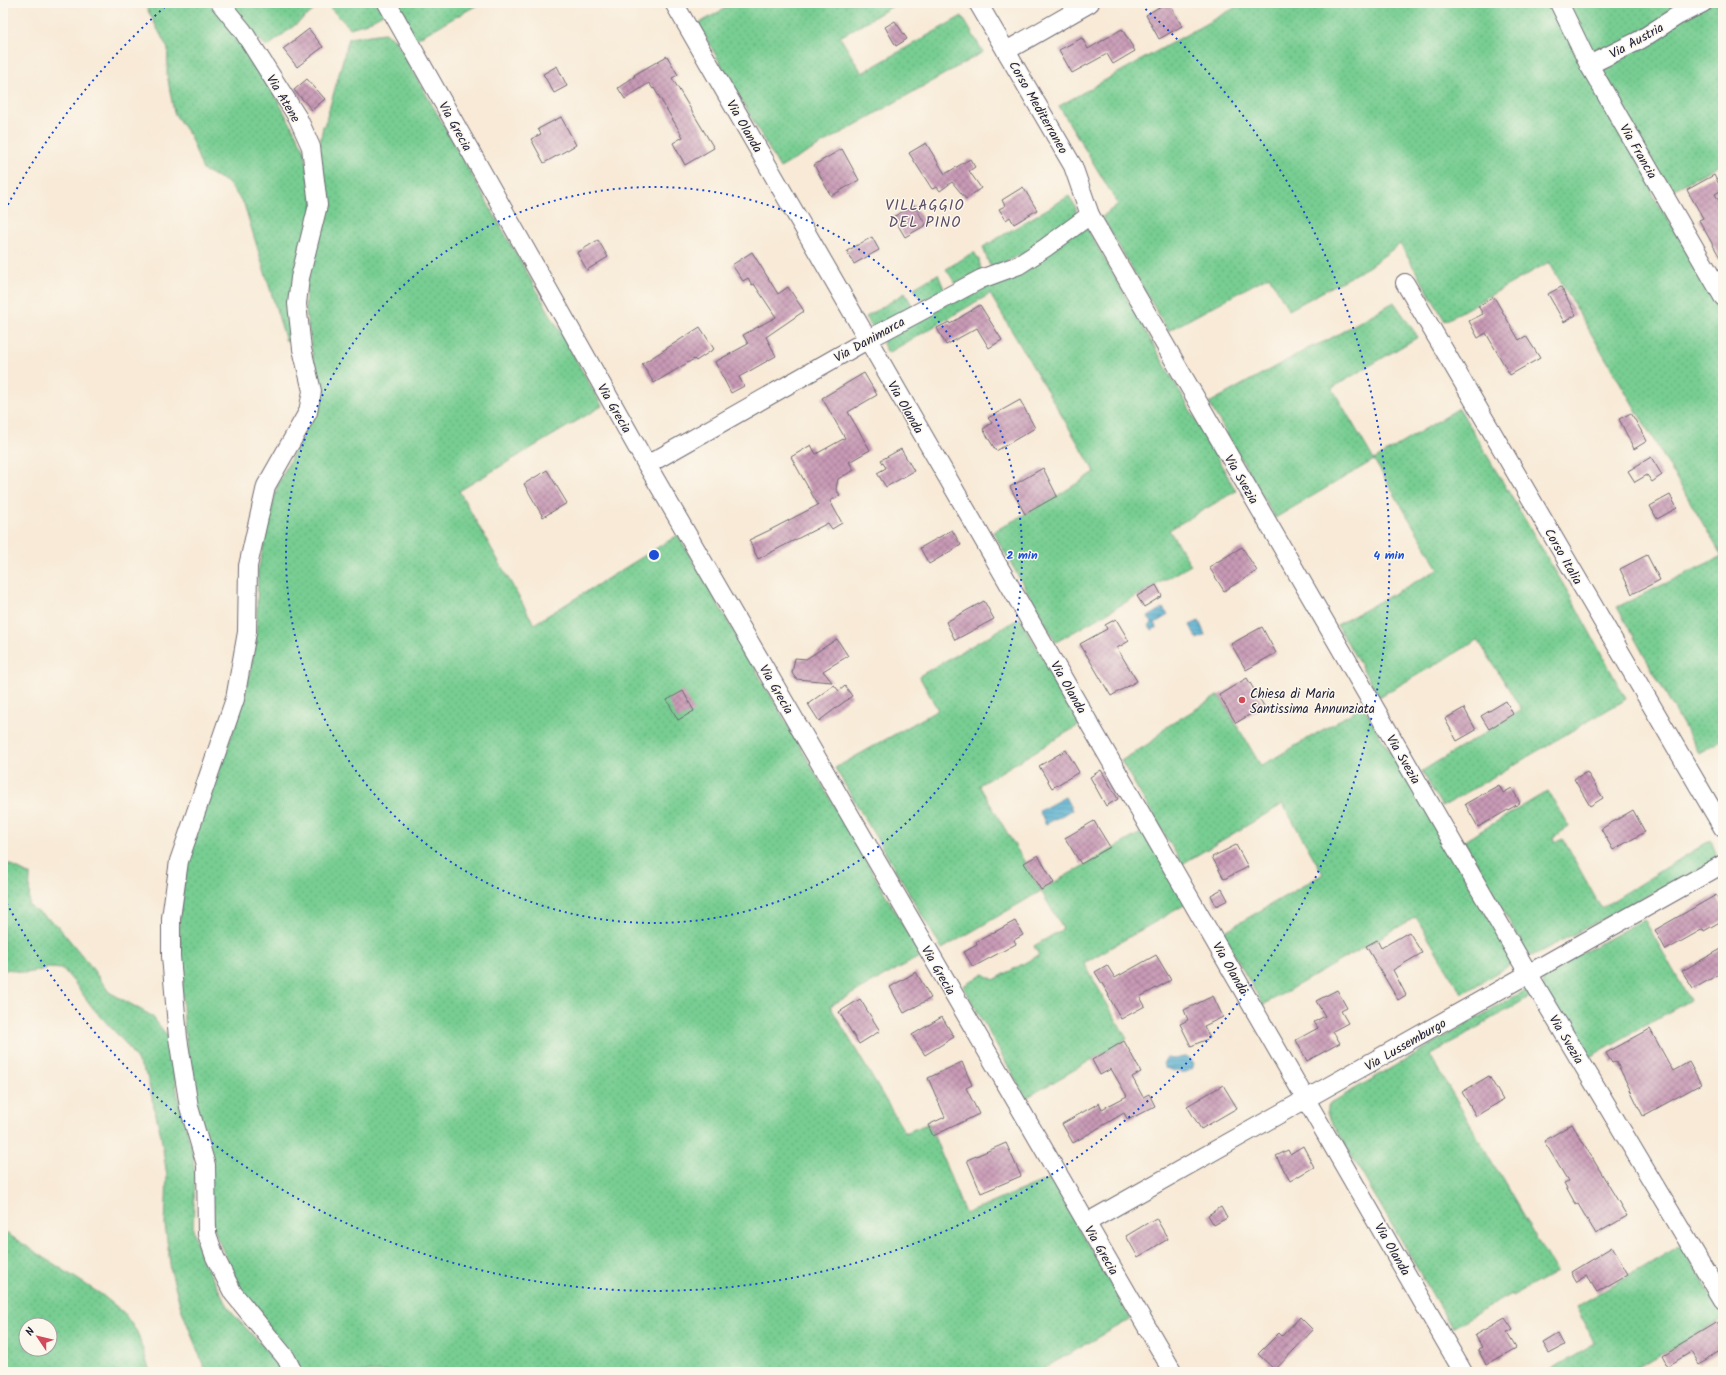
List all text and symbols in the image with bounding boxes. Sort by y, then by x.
street label: Via Austria [1606,18,1668,65]
street label: Corso Mediterraneo [1002,57,1073,158]
street label: Via Atene [260,71,305,127]
street label: Via Olanda [720,96,767,157]
street label: Via Grecia [432,98,477,156]
street label: Via Francia [1613,120,1662,183]
district label: VILLAGGIO DEL PINO [885,194,965,235]
street label: Via Danimarca [830,312,909,369]
street label: Via Olanda [881,377,928,438]
street label: Via Grecia [591,380,636,438]
street label: Via Svezia [1218,451,1263,509]
street label: Corso Italia [1538,525,1587,589]
text: 2 min [1006,546,1038,565]
text: 4 min [1374,546,1405,565]
centre of rings [647,548,661,562]
street label: Via Olanda [1044,657,1091,718]
street label: Via Grecia [753,661,798,719]
place label: Chiesa di Maria Santissima Annunziata [1250,684,1375,720]
marker: Chiesa di Maria Santissima Annunziata [1237,695,1247,705]
street label: Via Svezia [1380,731,1425,789]
street label: Via Olanda [1206,938,1253,999]
street label: Via Grecia [915,942,960,1000]
street label: Via Svezia [1543,1011,1589,1069]
street label: Via Lussemburgo [1361,1013,1451,1077]
street label: Via Olanda [1368,1219,1415,1280]
street label: Via Grecia [1078,1222,1123,1280]
north arrow [18,1317,58,1357]
text: N [21,1324,40,1340]

